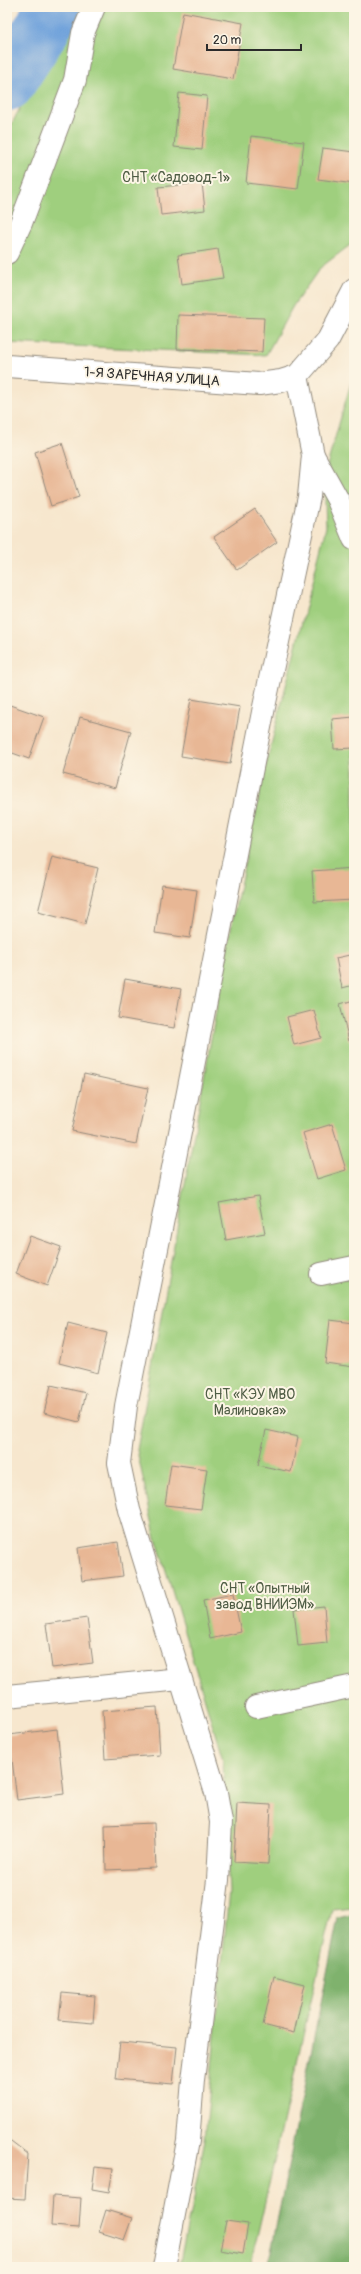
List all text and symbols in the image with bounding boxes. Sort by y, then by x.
scale bar [207,26,301,52]
text: 20 m [213,33,242,48]
park label: СНТ «Садовод-1» [122,169,230,186]
street label: 1-Я ЗАРЕЧНАЯ УЛИЦА [84,363,220,390]
park label: СНТ «КЭУ МВО Малиновка» [205,1386,295,1419]
park label: СНТ «Опытный завод ВНИИЭМ» [216,1580,314,1613]

